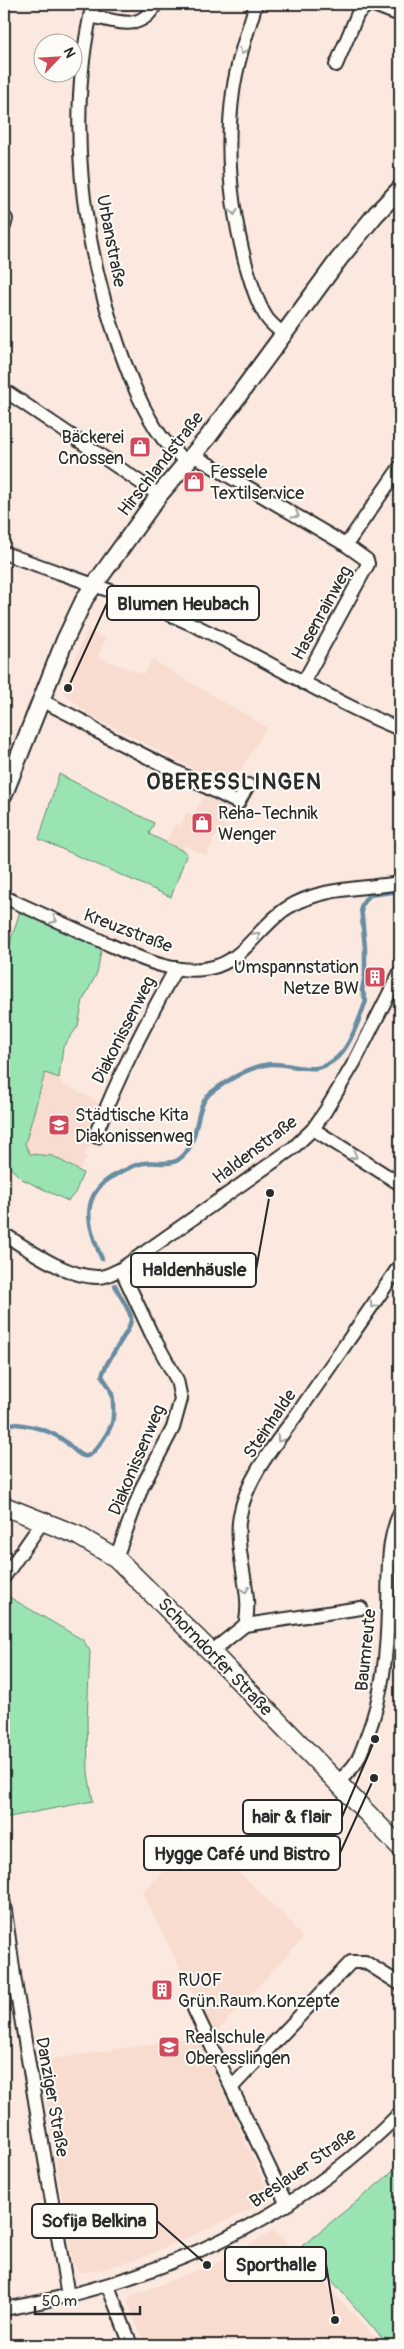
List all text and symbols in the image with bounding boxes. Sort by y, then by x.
north arrow [32,32,82,82]
text: N [60,45,79,61]
one-way arrow [238,46,248,54]
street label: Urbanstraße [91,193,131,289]
one-way arrow [229,207,239,216]
street label: Hirschlandstraße [113,407,209,521]
place label: Bäckerei Cnossen [58,426,124,470]
shop icon: Bäckerei Cnossen [128,435,152,459]
place label: Fessele Textilservice [210,461,304,505]
shop icon: Fessele Textilservice [182,470,206,494]
one-way arrow [290,509,299,519]
street label: Hasenrainweg [287,562,357,664]
callout: Blumen Heubach [107,586,259,620]
text: Blumen Heubach [117,592,249,616]
district label: OBERESSLINGEN [146,768,322,796]
place label: Reha-Technik Wenger [218,802,319,846]
shop icon: Reha-Technik Wenger [190,811,214,835]
street label: Kreuzstraße [80,904,176,958]
one-way arrow [49,914,58,925]
one-way arrow [251,932,260,941]
place label: Umspannstation Netze BW [234,956,359,1000]
building icon: Umspannstation Netze BW [363,965,387,989]
street label: Diakonissenweg [87,972,161,1088]
place label: Städtische Kita Diakonissenweg [75,1104,193,1148]
street label: Haldenstraße [208,1111,302,1189]
school or university icon: Städtische Kita Diakonissenweg [47,1113,71,1137]
one-way arrow [348,1149,357,1159]
callout: Haldenhäusle [131,1253,256,1287]
text: Haldenhäusle [142,1258,247,1282]
one-way arrow [370,1300,379,1309]
street label: Steinhalde [238,1385,302,1463]
street label: Diakonissenweg [103,1401,171,1519]
one-way arrow [277,1433,286,1443]
one-way arrow [239,1586,249,1595]
street label: Schorndorfer Straße [153,1593,277,1721]
street label: Baumreute [350,1607,382,1692]
callout: hair & flair [243,1800,342,1834]
text: hair & flair [252,1805,332,1829]
callout: Hygge Café und Bistro [144,1836,340,1870]
text: Hygge Café und Bistro [154,1842,331,1866]
place label: RUOF Grün.Raum.Konzepte [178,1969,340,2013]
building icon: RUOF Grün.Raum.Konzepte [150,1978,174,2002]
place label: Realschule Oberesslingen [185,2026,290,2070]
street label: Danziger Straße [30,2035,74,2159]
school or university icon: Realschule Oberesslingen [157,2035,181,2059]
street label: Breslauer Straße [245,2123,361,2213]
callout: Sofija Belkina [32,2204,157,2238]
text: Sofija Belkina [41,2209,147,2233]
callout: Sporthalle [225,2247,326,2281]
text: Sporthalle [236,2253,317,2277]
scale bar [35,2284,140,2316]
text: 50 m [42,2292,77,2311]

